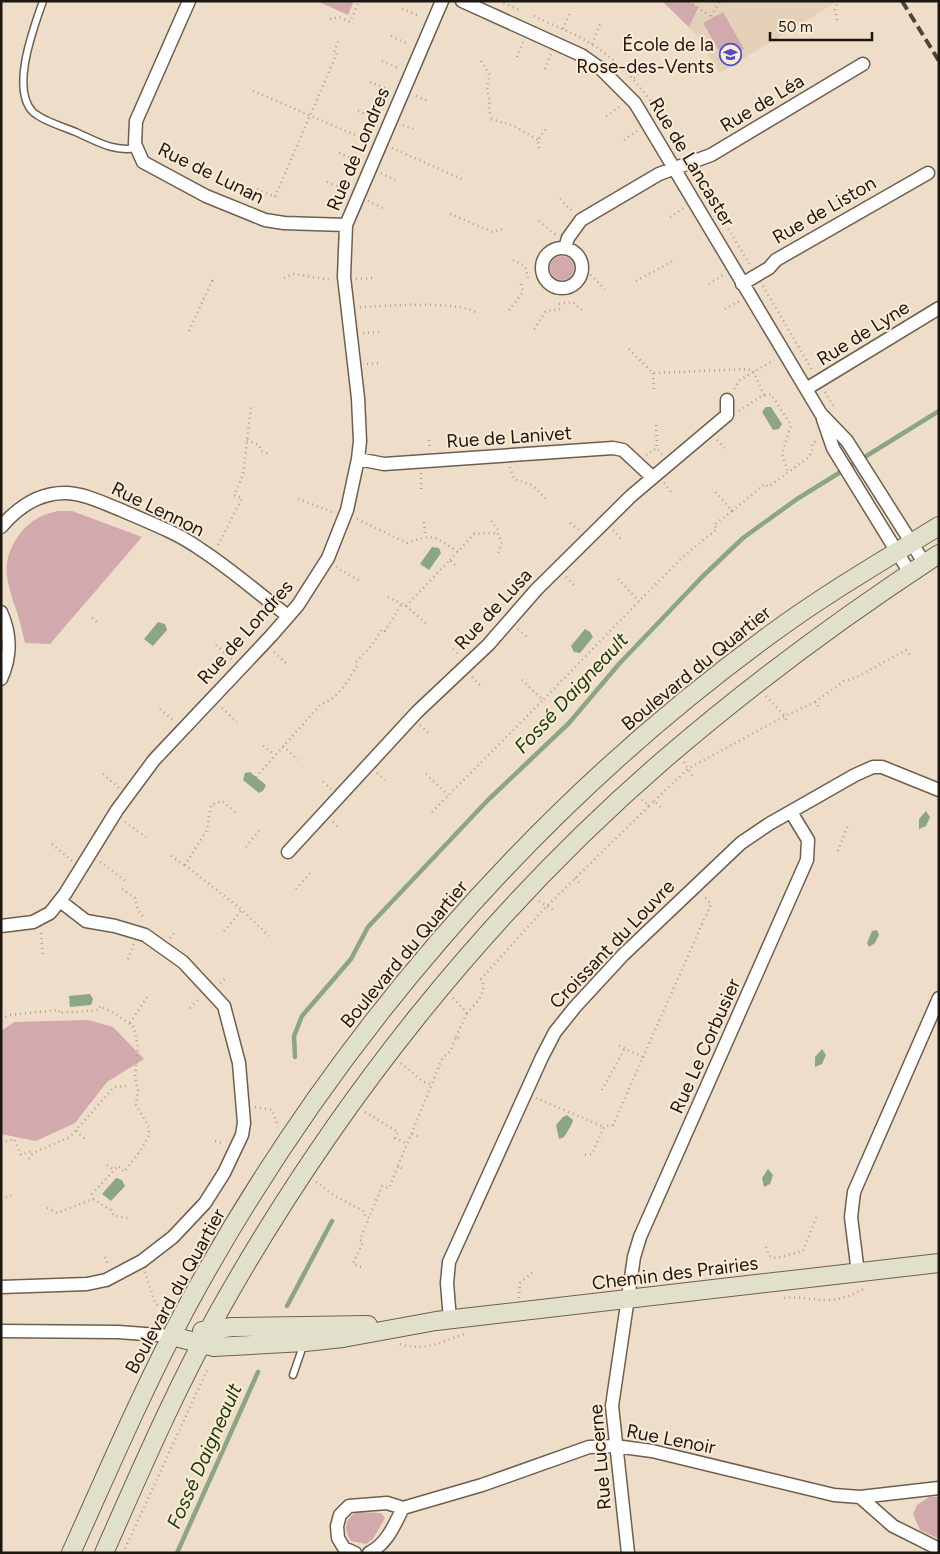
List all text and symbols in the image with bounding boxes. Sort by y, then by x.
scale bar [770,10,872,42]
text: 50 m [778,18,813,36]
place label: École de la Rose-des-Vents [576,33,714,78]
school or university icon: École de la Rose-des-Vents [718,43,742,67]
street label: Rue de Léa [716,69,808,137]
street label: Rue de Londres [322,84,394,214]
street label: Rue de Lancaster [644,93,740,231]
street label: Rue de Lunan [154,137,268,209]
street label: Rue de Liston [768,171,880,249]
street label: Rue de Lyne [813,296,913,370]
street label: Rue de Lanivet [446,421,572,453]
street label: Rue Lennon [108,477,208,541]
street label: Rue de Lusa [450,564,536,654]
street label: Rue de Londres [192,575,298,689]
street label: Boulevard du Quartier [617,600,776,735]
water label: Fossé Daigneault [509,628,633,758]
street label: Boulevard du Quartier [336,875,473,1032]
street label: Croissant du Louvre [545,875,679,1013]
street label: Rue Le Corbusier [665,974,745,1117]
street label: Boulevard du Quartier [120,1204,230,1378]
street label: Chemin des Prairies [591,1251,759,1295]
water label: Fossé Daigneault [161,1380,247,1532]
street label: Rue Lucerne [584,1403,616,1511]
street label: Rue Lenoir [624,1419,718,1459]

